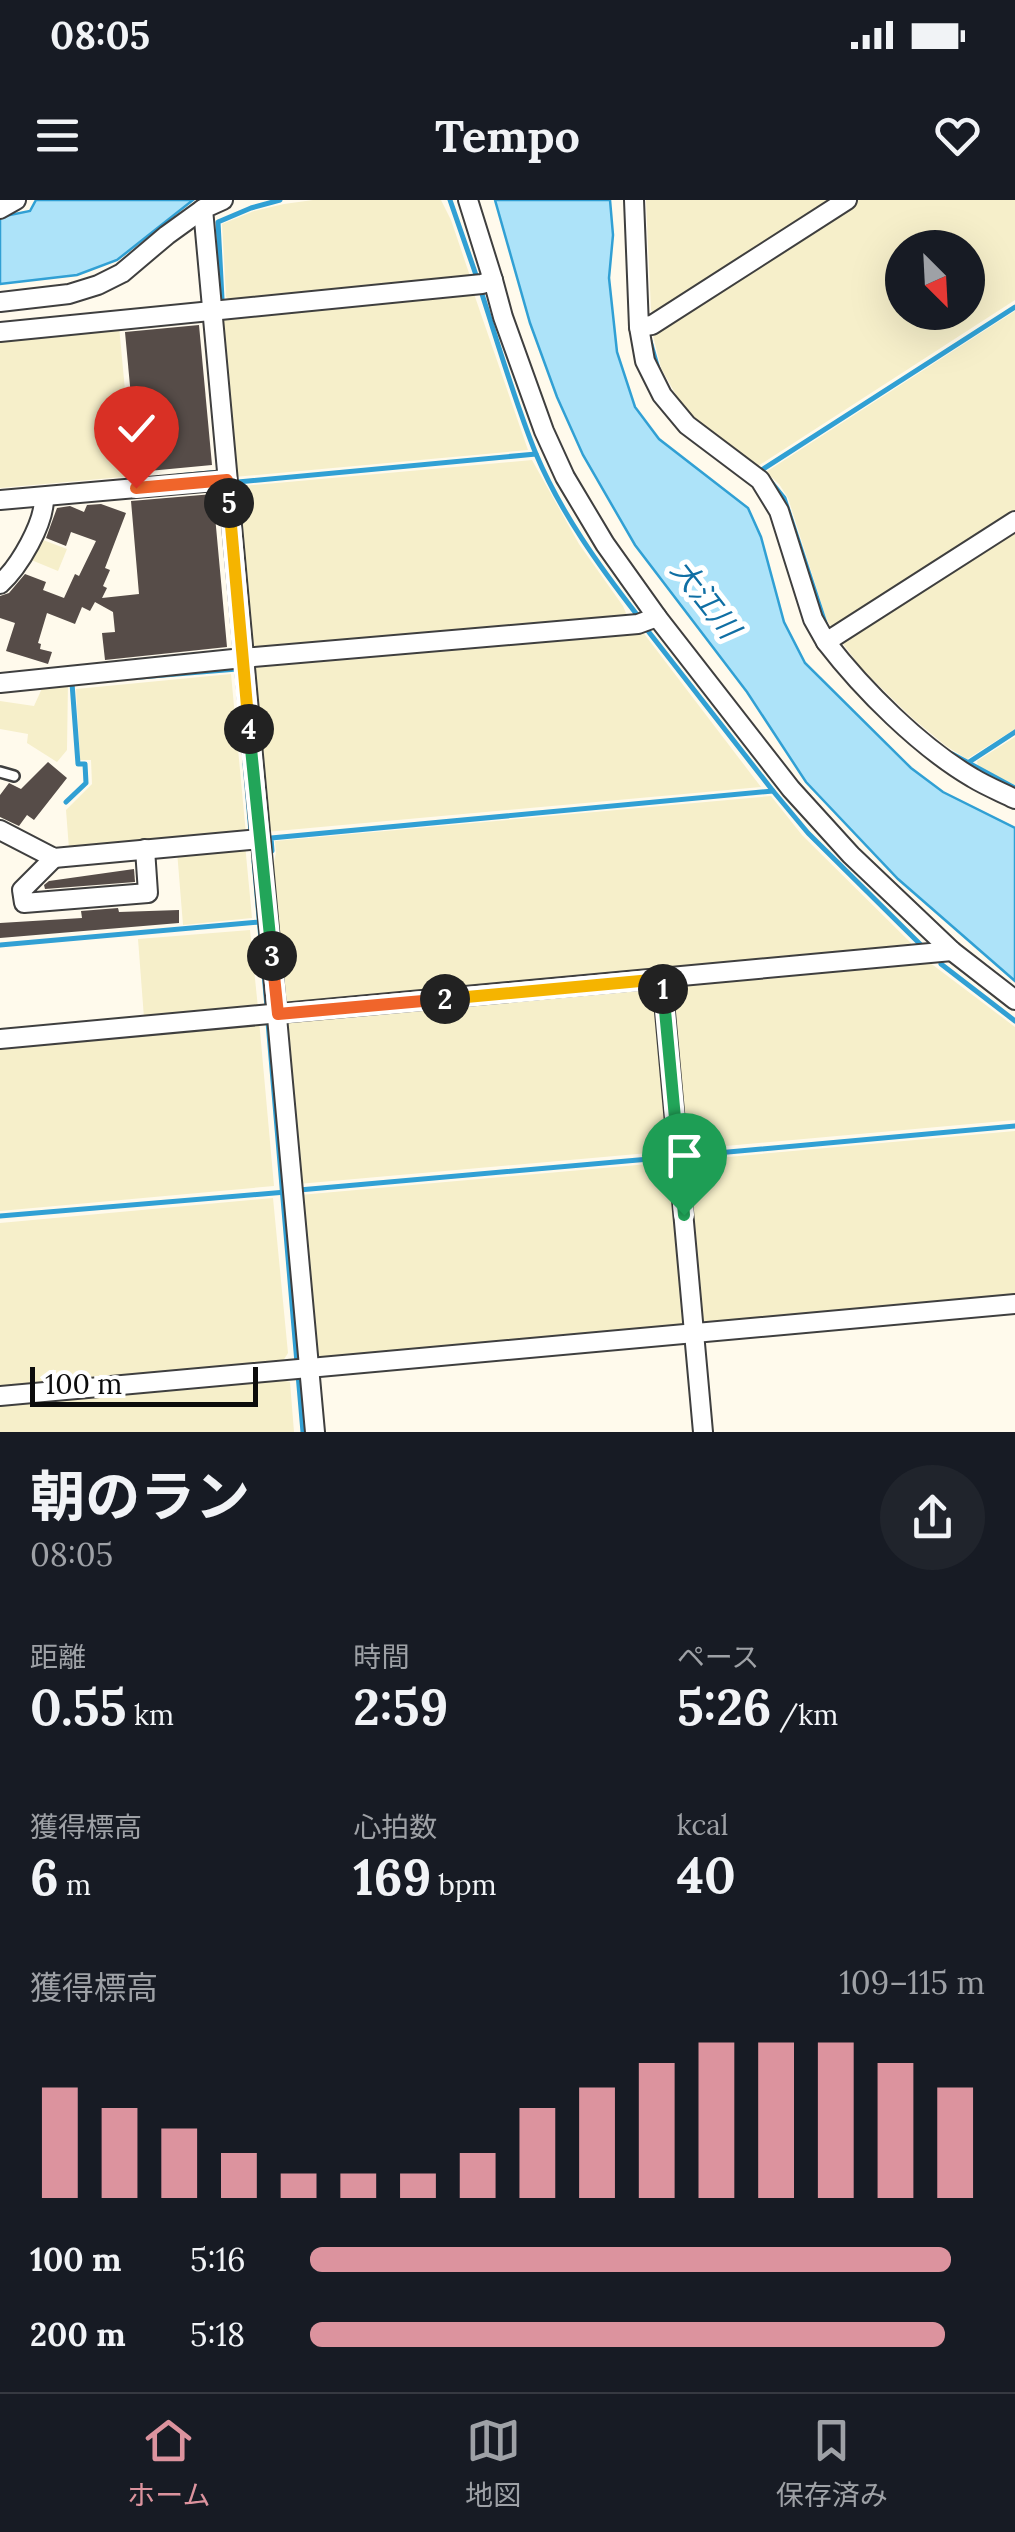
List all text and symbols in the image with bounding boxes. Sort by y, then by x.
text: 08:05 [50,11,150,59]
text: Tempo [435,107,580,164]
icon: menu [30,108,85,163]
icon: heart [930,108,985,163]
north arrow [885,230,985,330]
map controls [885,230,985,330]
pin [94,386,179,489]
icon: check [109,401,164,456]
pin: 5 [204,478,254,528]
text: 5 [221,485,237,521]
water label: 大江川 [663,551,750,648]
pin: 4 [224,704,274,754]
text: 4 [241,711,257,747]
pin: 3 [247,931,297,981]
text: 3 [264,938,280,974]
pin: 1 [638,964,688,1014]
text: 1 [657,971,669,1007]
pin: 2 [420,974,470,1024]
text: 2 [438,981,452,1017]
pin [642,1113,727,1216]
icon: arrive [657,1128,712,1183]
scale bar [30,1362,258,1406]
text: 100 m [45,1366,122,1402]
text: 朝のラン [30,1461,250,1531]
button: share [880,1465,985,1570]
text: 08:05 [30,1534,113,1575]
text: 距離 [30,1639,86,1675]
text: 時間 [353,1639,409,1675]
text: ペース [677,1639,759,1675]
text: 0.55 [30,1675,127,1739]
text: 2:59 [353,1675,448,1739]
text: 5:26 [677,1675,772,1739]
text: km [127,1697,174,1733]
text: /km [772,1697,838,1733]
text: kcal [677,1807,728,1843]
text: 獲得標高 [30,1809,142,1845]
text: 心拍数 [353,1809,437,1845]
text: 40 [677,1843,736,1907]
text: 6 [30,1845,59,1909]
text: 169 [353,1845,431,1909]
text: m [59,1867,91,1903]
text: bpm [431,1867,497,1903]
text: 109–115 m [839,1962,985,2003]
text: 獲得標高 [30,1967,158,2008]
text: 100 m [30,2239,122,2280]
text: 5:16 [190,2239,246,2280]
text: 200 m [30,2314,126,2355]
text: 5:18 [190,2314,245,2355]
tab: ホーム [127,2413,210,2513]
tab: 地図 [465,2413,521,2513]
tab: 保存済み [776,2413,888,2513]

